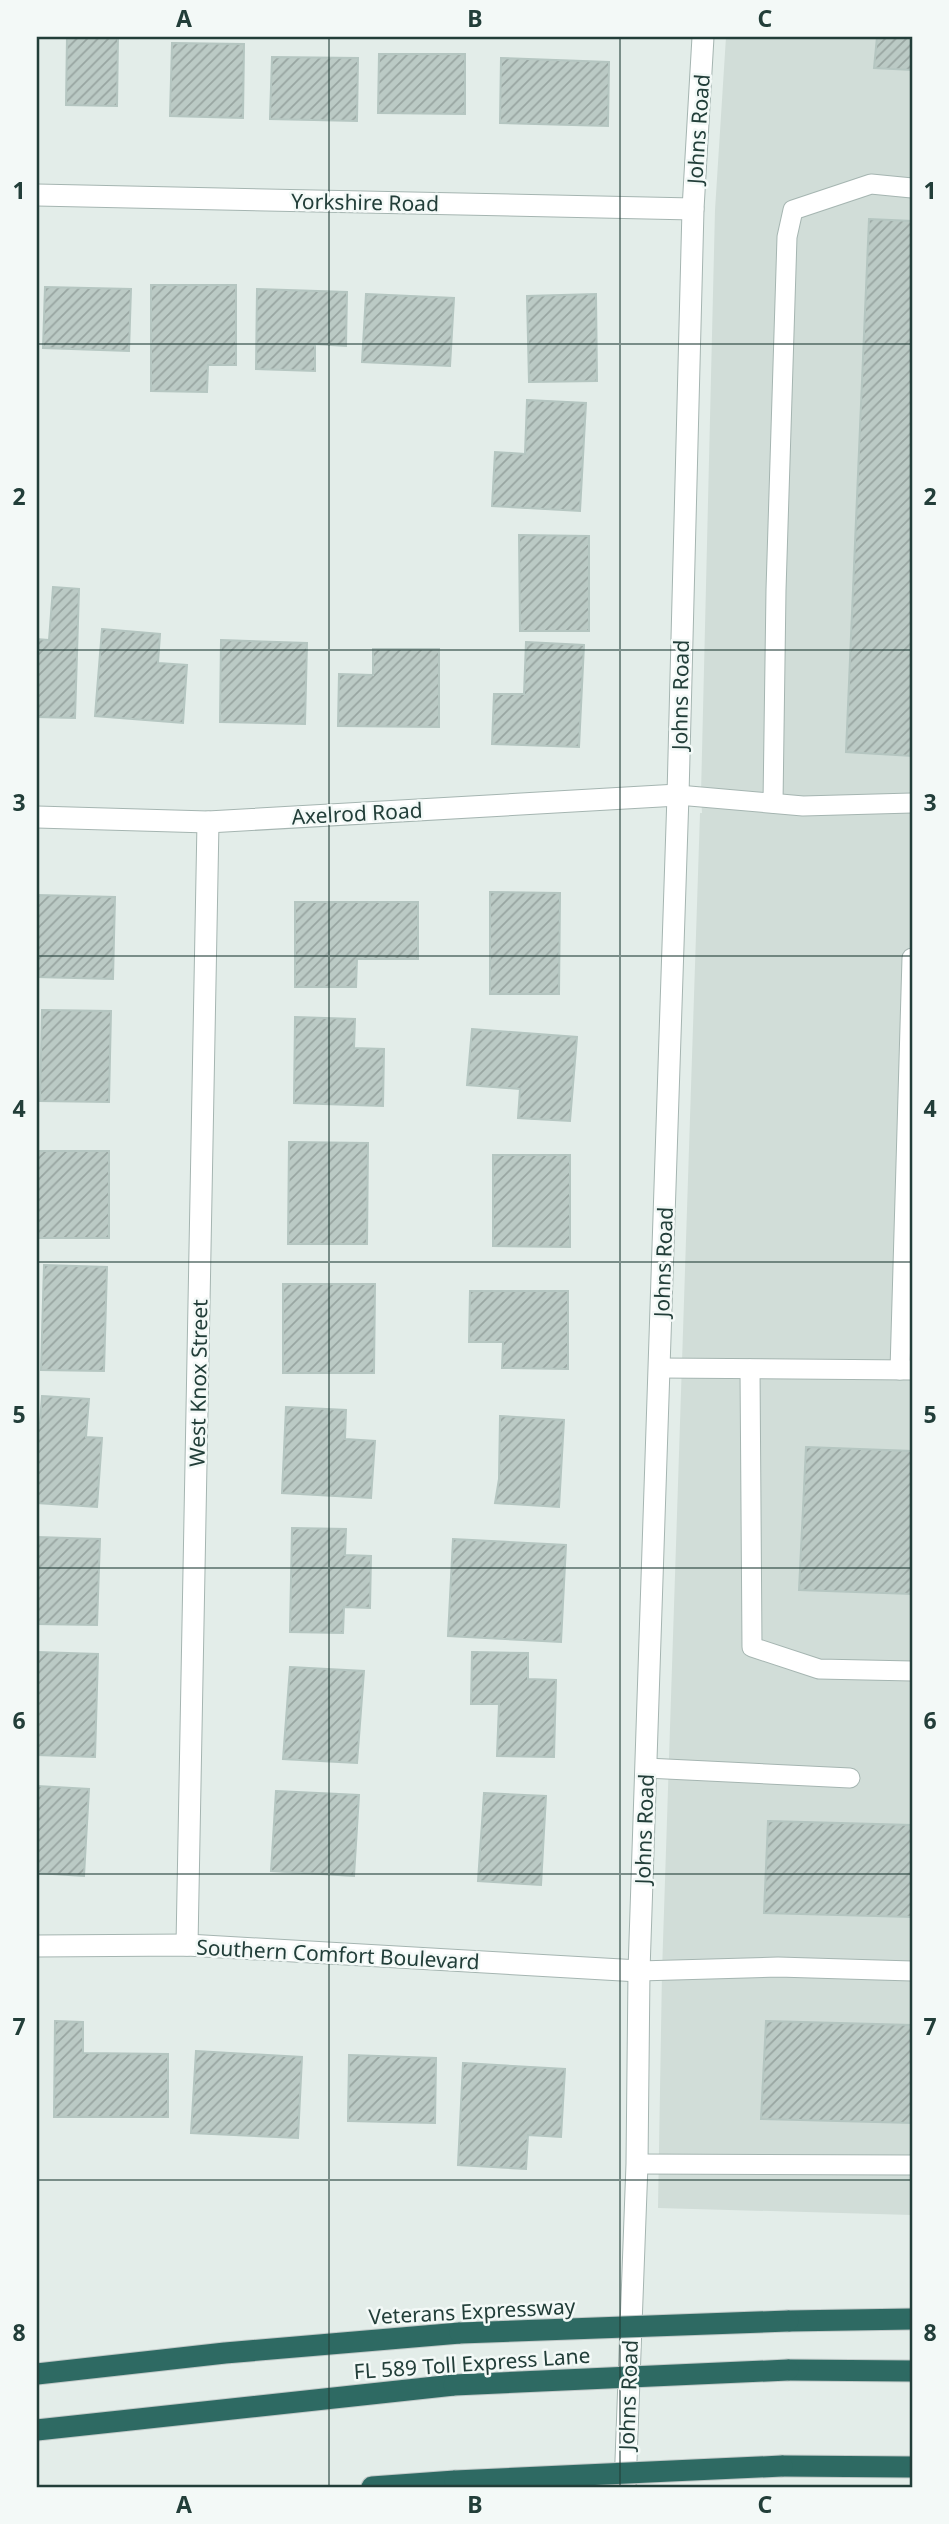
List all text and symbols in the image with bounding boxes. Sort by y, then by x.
text: A [176,2,192,34]
text: B [467,2,483,34]
text: C [758,2,773,34]
street label: Johns Road [680,73,716,187]
text: 1 [12,174,26,206]
text: 1 [923,174,937,206]
street label: Yorkshire Road [291,187,439,217]
text: 2 [12,480,26,512]
text: 2 [923,480,937,512]
street label: Johns Road [665,640,695,752]
text: 3 [12,786,26,818]
text: 3 [923,786,937,818]
street label: Axelrod Road [291,796,423,830]
text: 4 [12,1092,26,1124]
text: 4 [923,1092,937,1124]
street label: Johns Road [647,1206,679,1320]
street label: West Knox Street [183,1299,213,1467]
text: 5 [12,1398,26,1430]
text: 5 [923,1398,937,1430]
text: 6 [12,1704,26,1736]
text: 6 [923,1704,937,1736]
street label: Johns Road [628,1773,660,1887]
street label: Southern Comfort Boulevard [196,1933,480,1975]
text: 7 [12,2010,26,2042]
text: 7 [923,2010,937,2042]
street label: Veterans Expressway [368,2292,576,2330]
text: 8 [12,2316,26,2348]
text: 8 [923,2316,937,2348]
street label: Johns Road [612,2339,644,2453]
street label: FL 589 Toll Express Lane [353,2341,591,2385]
text: A [176,2488,192,2520]
text: B [467,2488,483,2520]
text: C [758,2488,773,2520]

